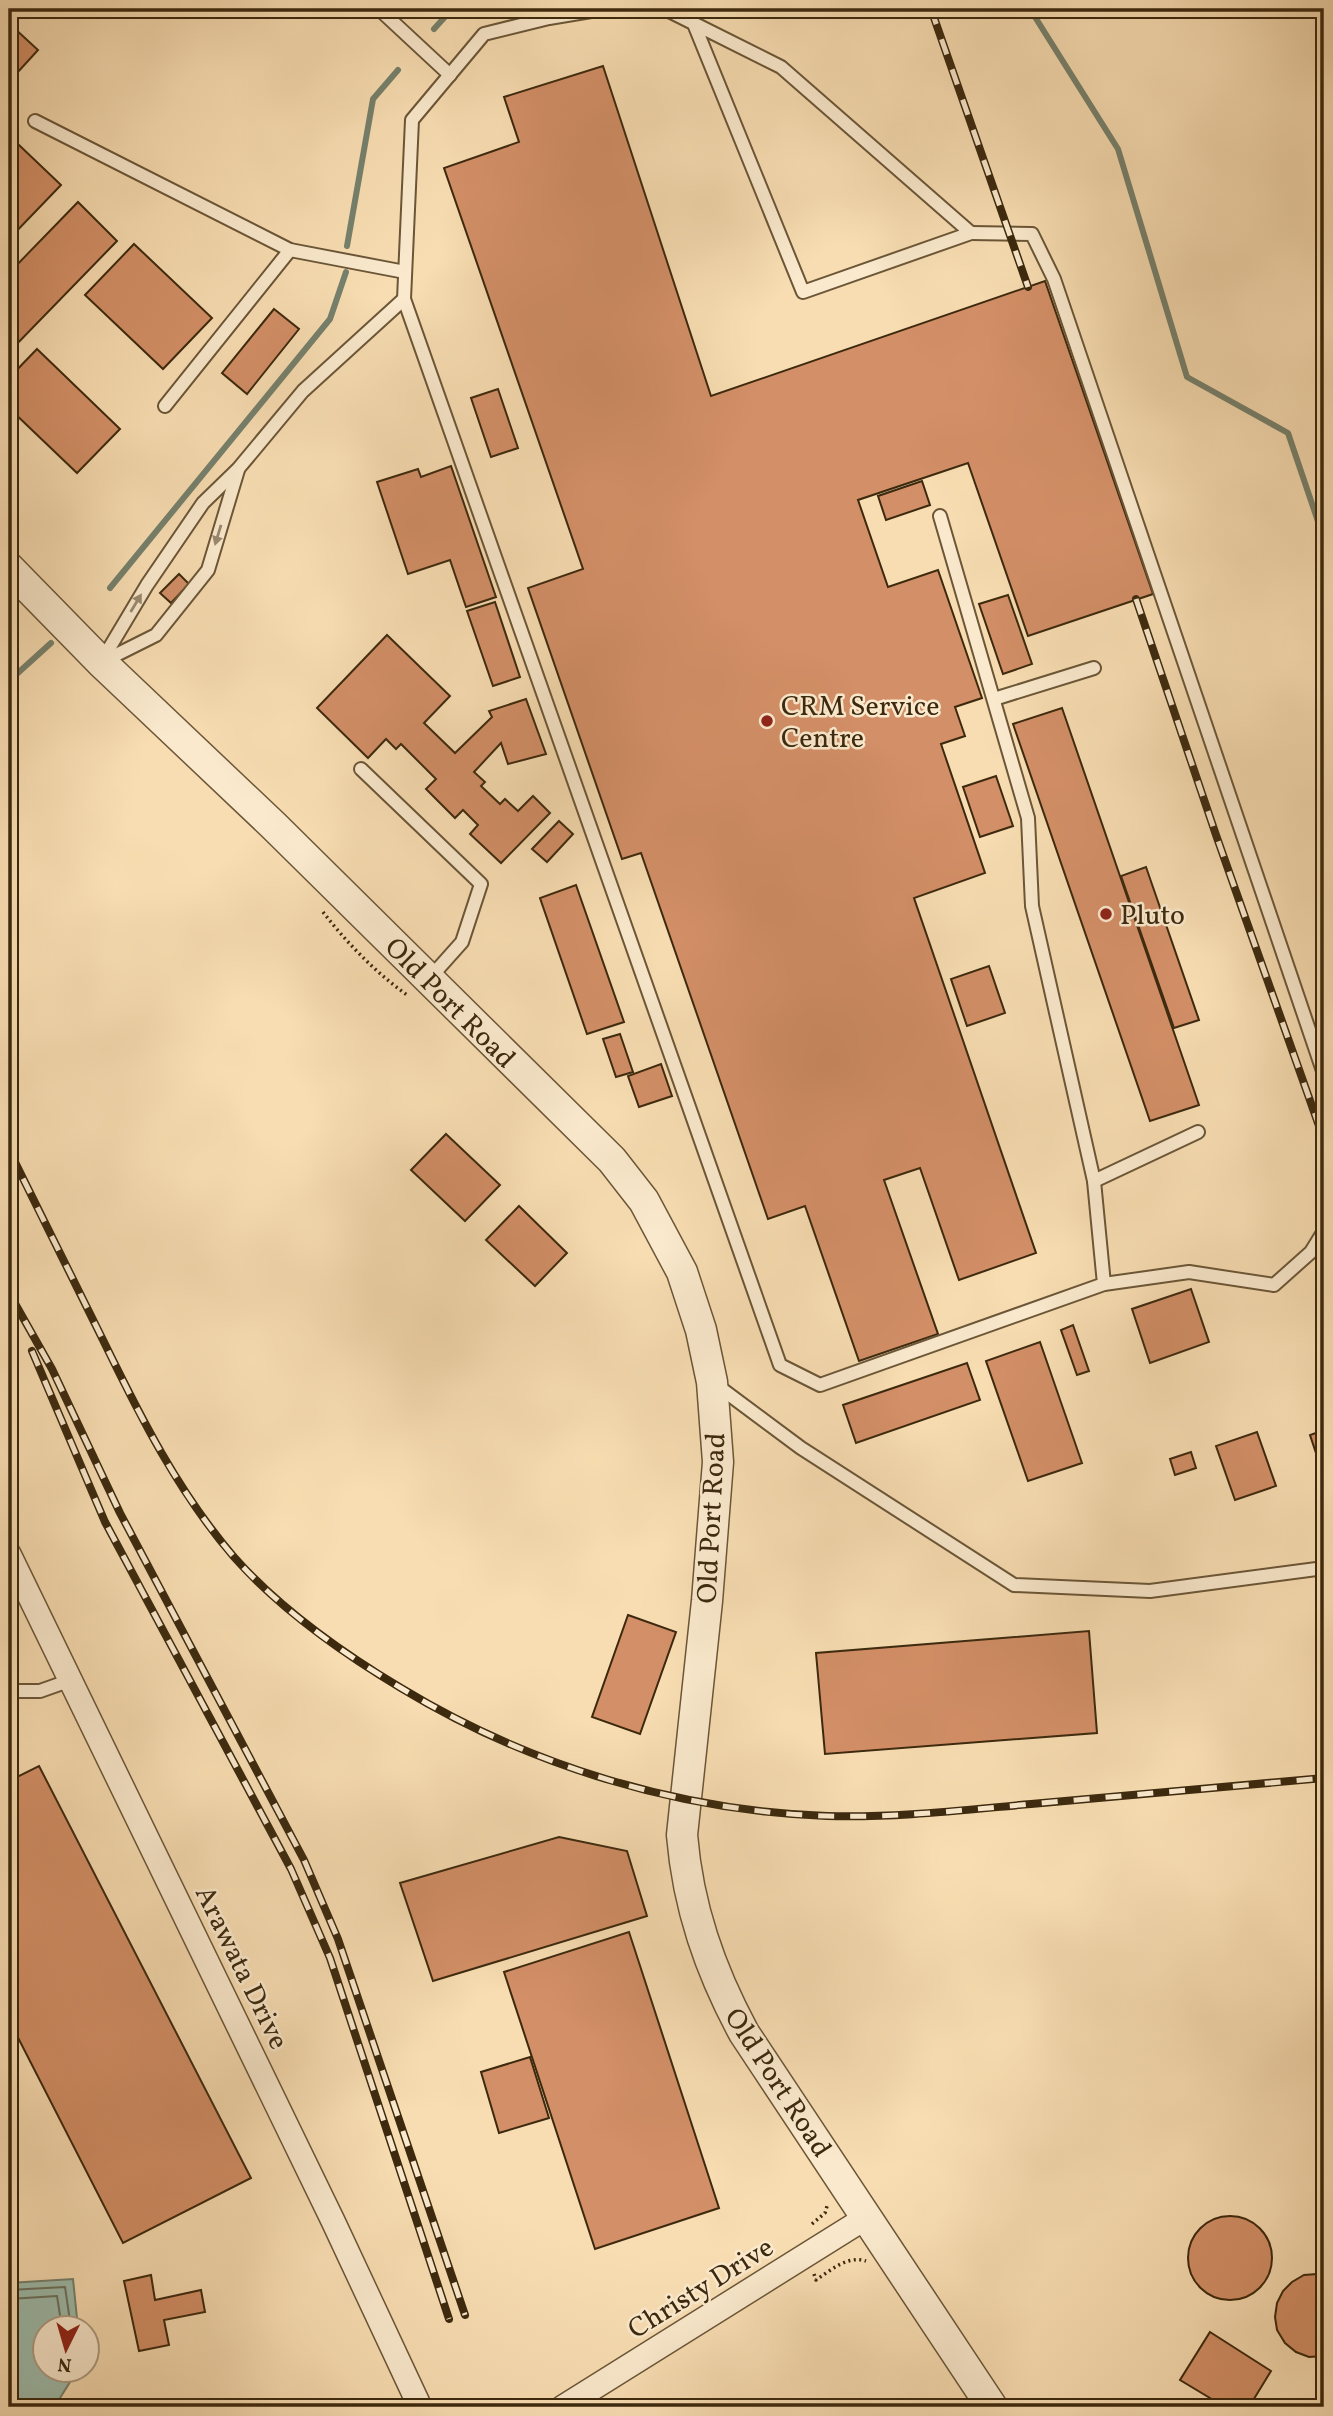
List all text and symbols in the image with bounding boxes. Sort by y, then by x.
one-way arrow [213,524,223,545]
one-way arrow [130,594,143,613]
place label: CRM Service Centre [781,688,940,759]
marker: CRM Service Centre [759,713,775,729]
place label: Pluto [1120,897,1185,936]
marker: Pluto [1098,906,1114,922]
street label: Old Port Road [375,929,524,1078]
street label: Old Port Road [689,1432,736,1605]
street label: Arawata Drive [184,1880,297,2056]
street label: Old Port Road [714,2001,840,2166]
street label: Christy Drive [621,2229,782,2349]
north arrow [32,2314,102,2384]
text: N [56,2350,73,2377]

